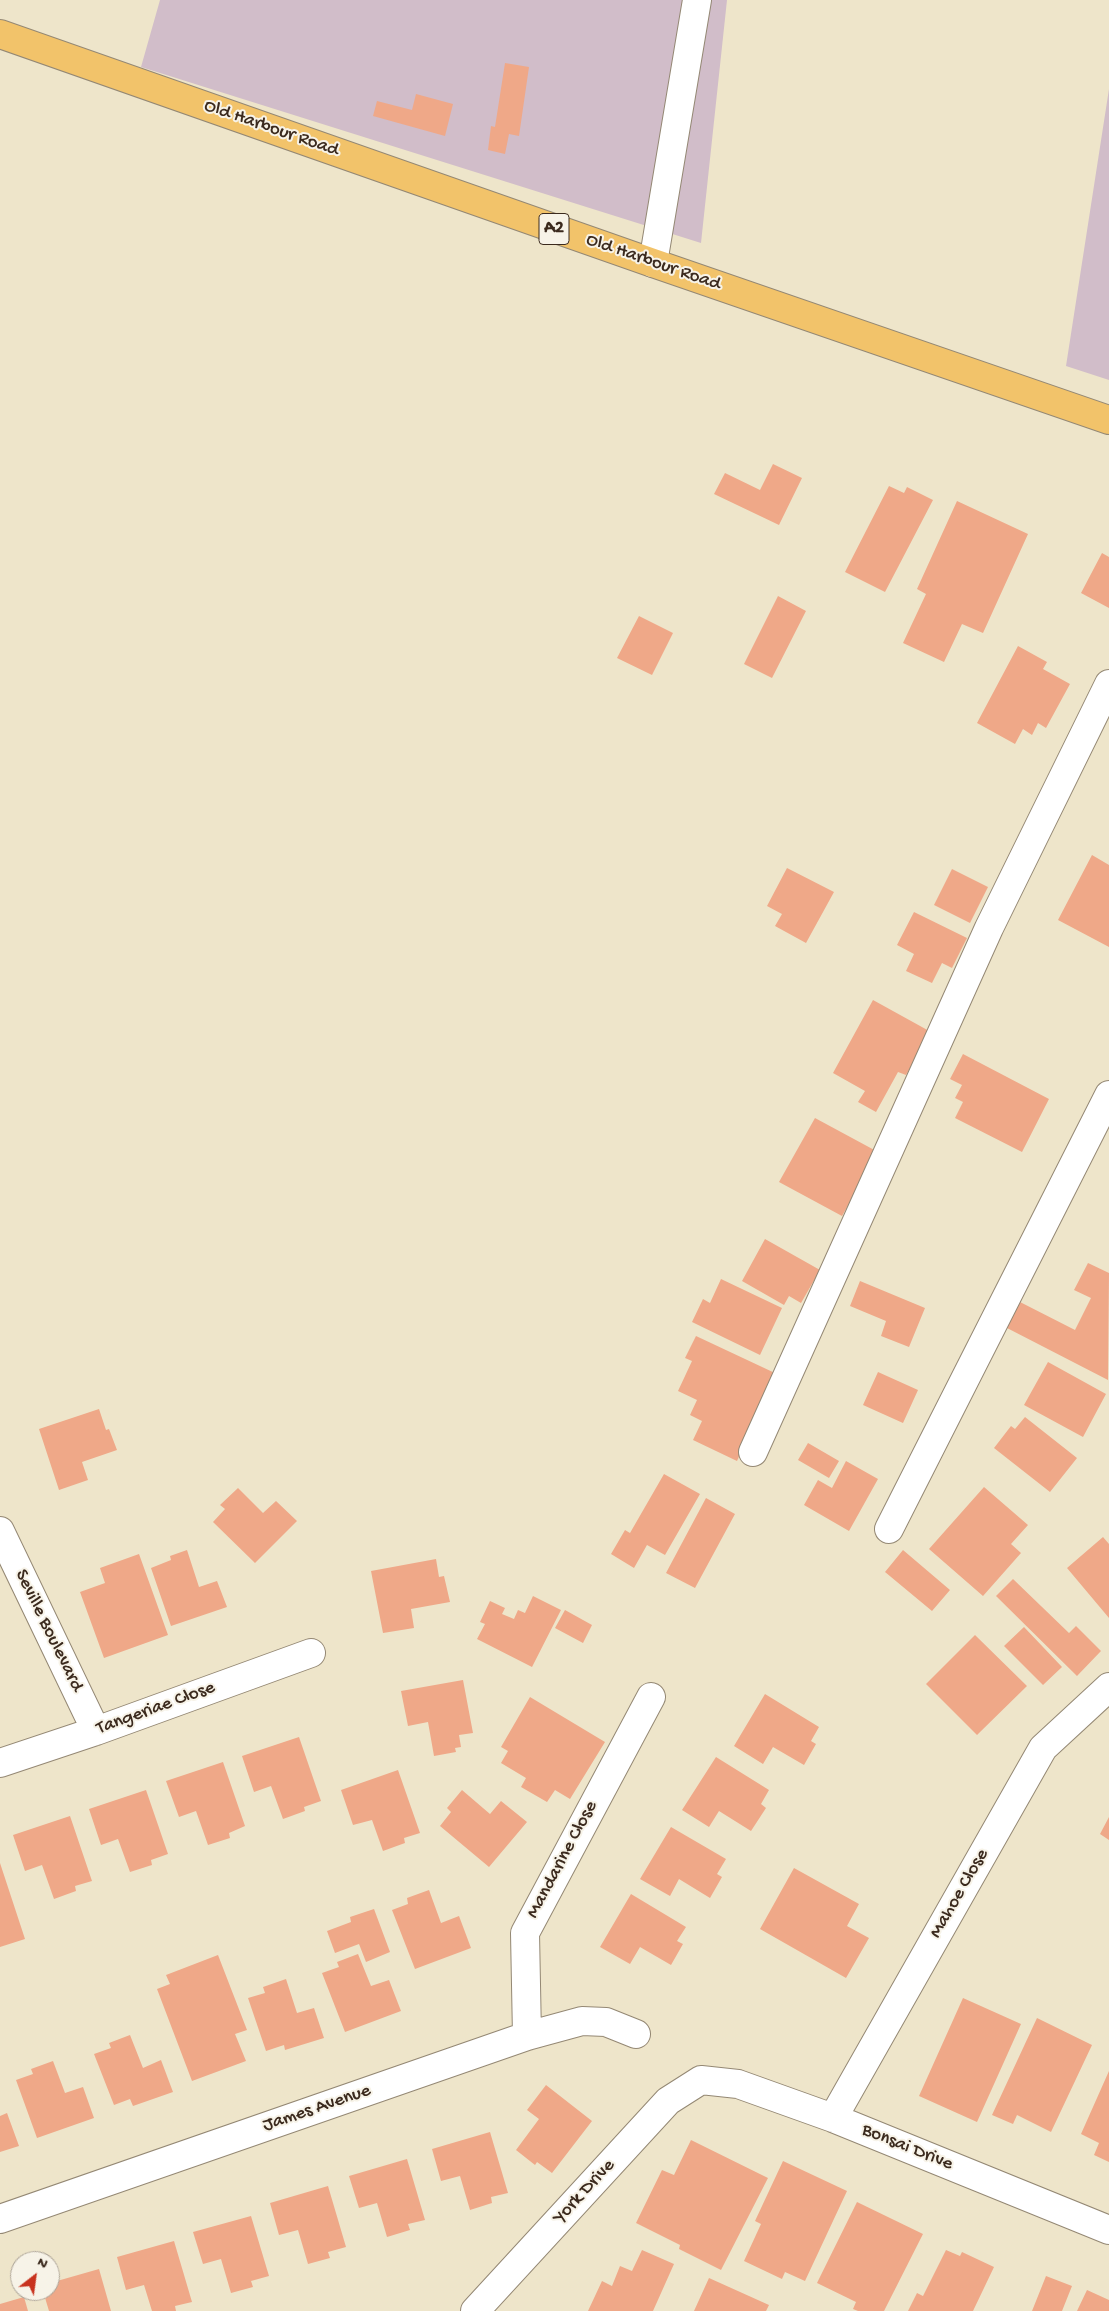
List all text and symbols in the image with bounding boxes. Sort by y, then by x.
street label: Old Harbour Road [201,95,341,163]
road number: A2 [539,213,569,244]
street label: Old Harbour Road [583,229,723,297]
street label: Seville Boulevard [9,1566,87,1696]
street label: Tangeriae Close [94,1677,218,1741]
street label: Mandarine Close [522,1797,604,1923]
street label: Mahoe Close [925,1845,995,1943]
street label: James Avenue [260,2080,374,2138]
street label: Bonsai Drive [858,2119,956,2177]
street label: York Drive [549,2155,621,2229]
north arrow [10,2251,60,2301]
text: N [34,2254,50,2273]

